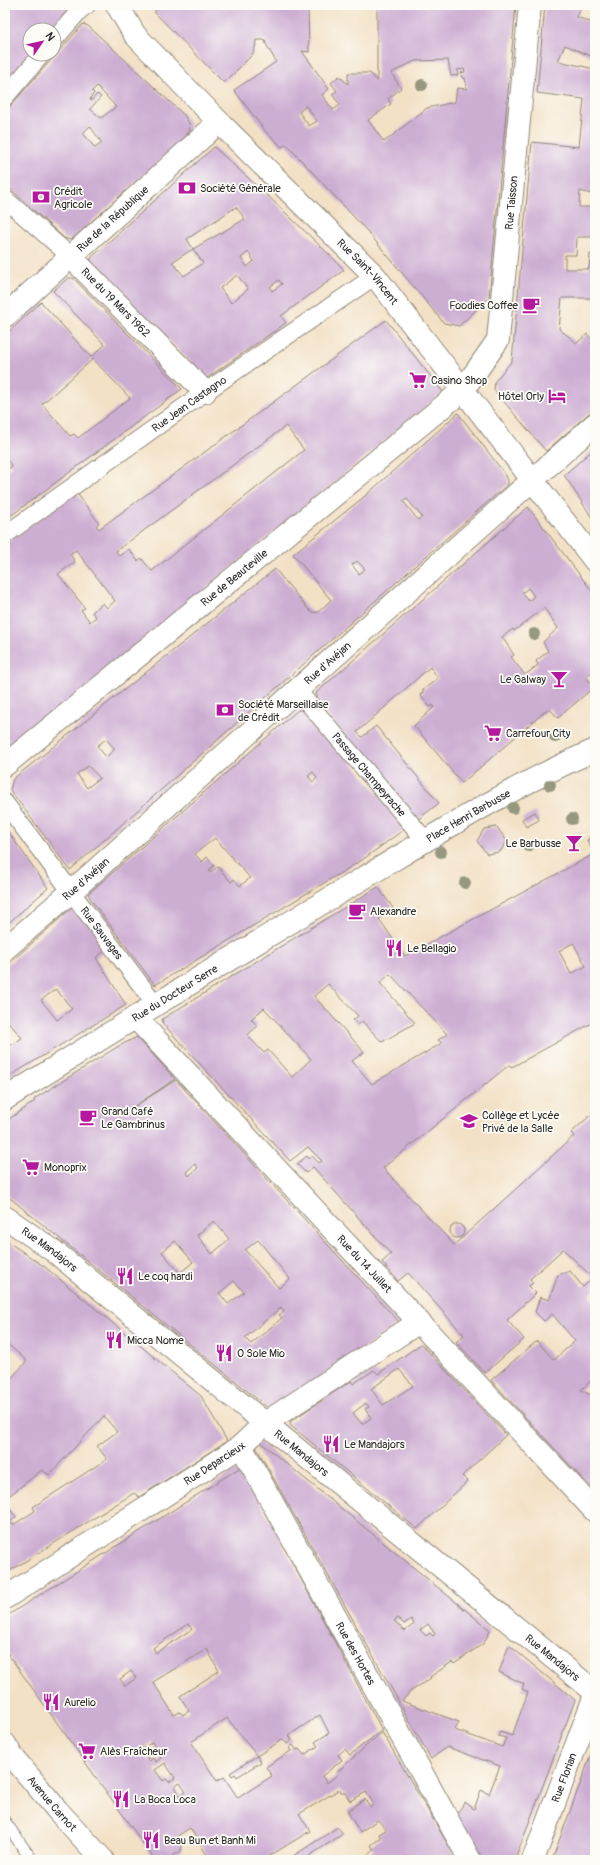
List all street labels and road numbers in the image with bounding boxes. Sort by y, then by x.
street label: Rue Taisson [503,175,521,230]
street label: Rue de la République [74,183,152,255]
street label: Rue Saint-Vincent [334,236,401,308]
street label: Rue du 19 Mars 1962 [78,265,153,340]
street label: Rue Jean Castagno [149,373,229,435]
street label: Rue de Beauteville [198,546,271,609]
street label: Rue d'Avéjan [302,639,354,688]
street label: Passage Champeyrache [329,730,409,820]
street label: Place Henri Barbusse [424,787,513,846]
street label: Rue d'Avéjan [60,855,112,903]
street label: Rue Sauvages [78,904,125,962]
street label: Rue du Docteur Serre [130,962,221,1025]
street label: Rue Mandajors [19,1225,80,1275]
street label: Rue du 14 Juillet [334,1232,395,1296]
street label: Rue Mandajors [271,1427,331,1479]
street label: Rue Deparcieux [181,1439,248,1488]
street label: Rue des Hortes [333,1620,378,1687]
street label: Rue Mandajors [522,1632,582,1684]
street label: Rue Florian [549,1751,580,1804]
street label: Avenue Carnot [24,1773,80,1834]

